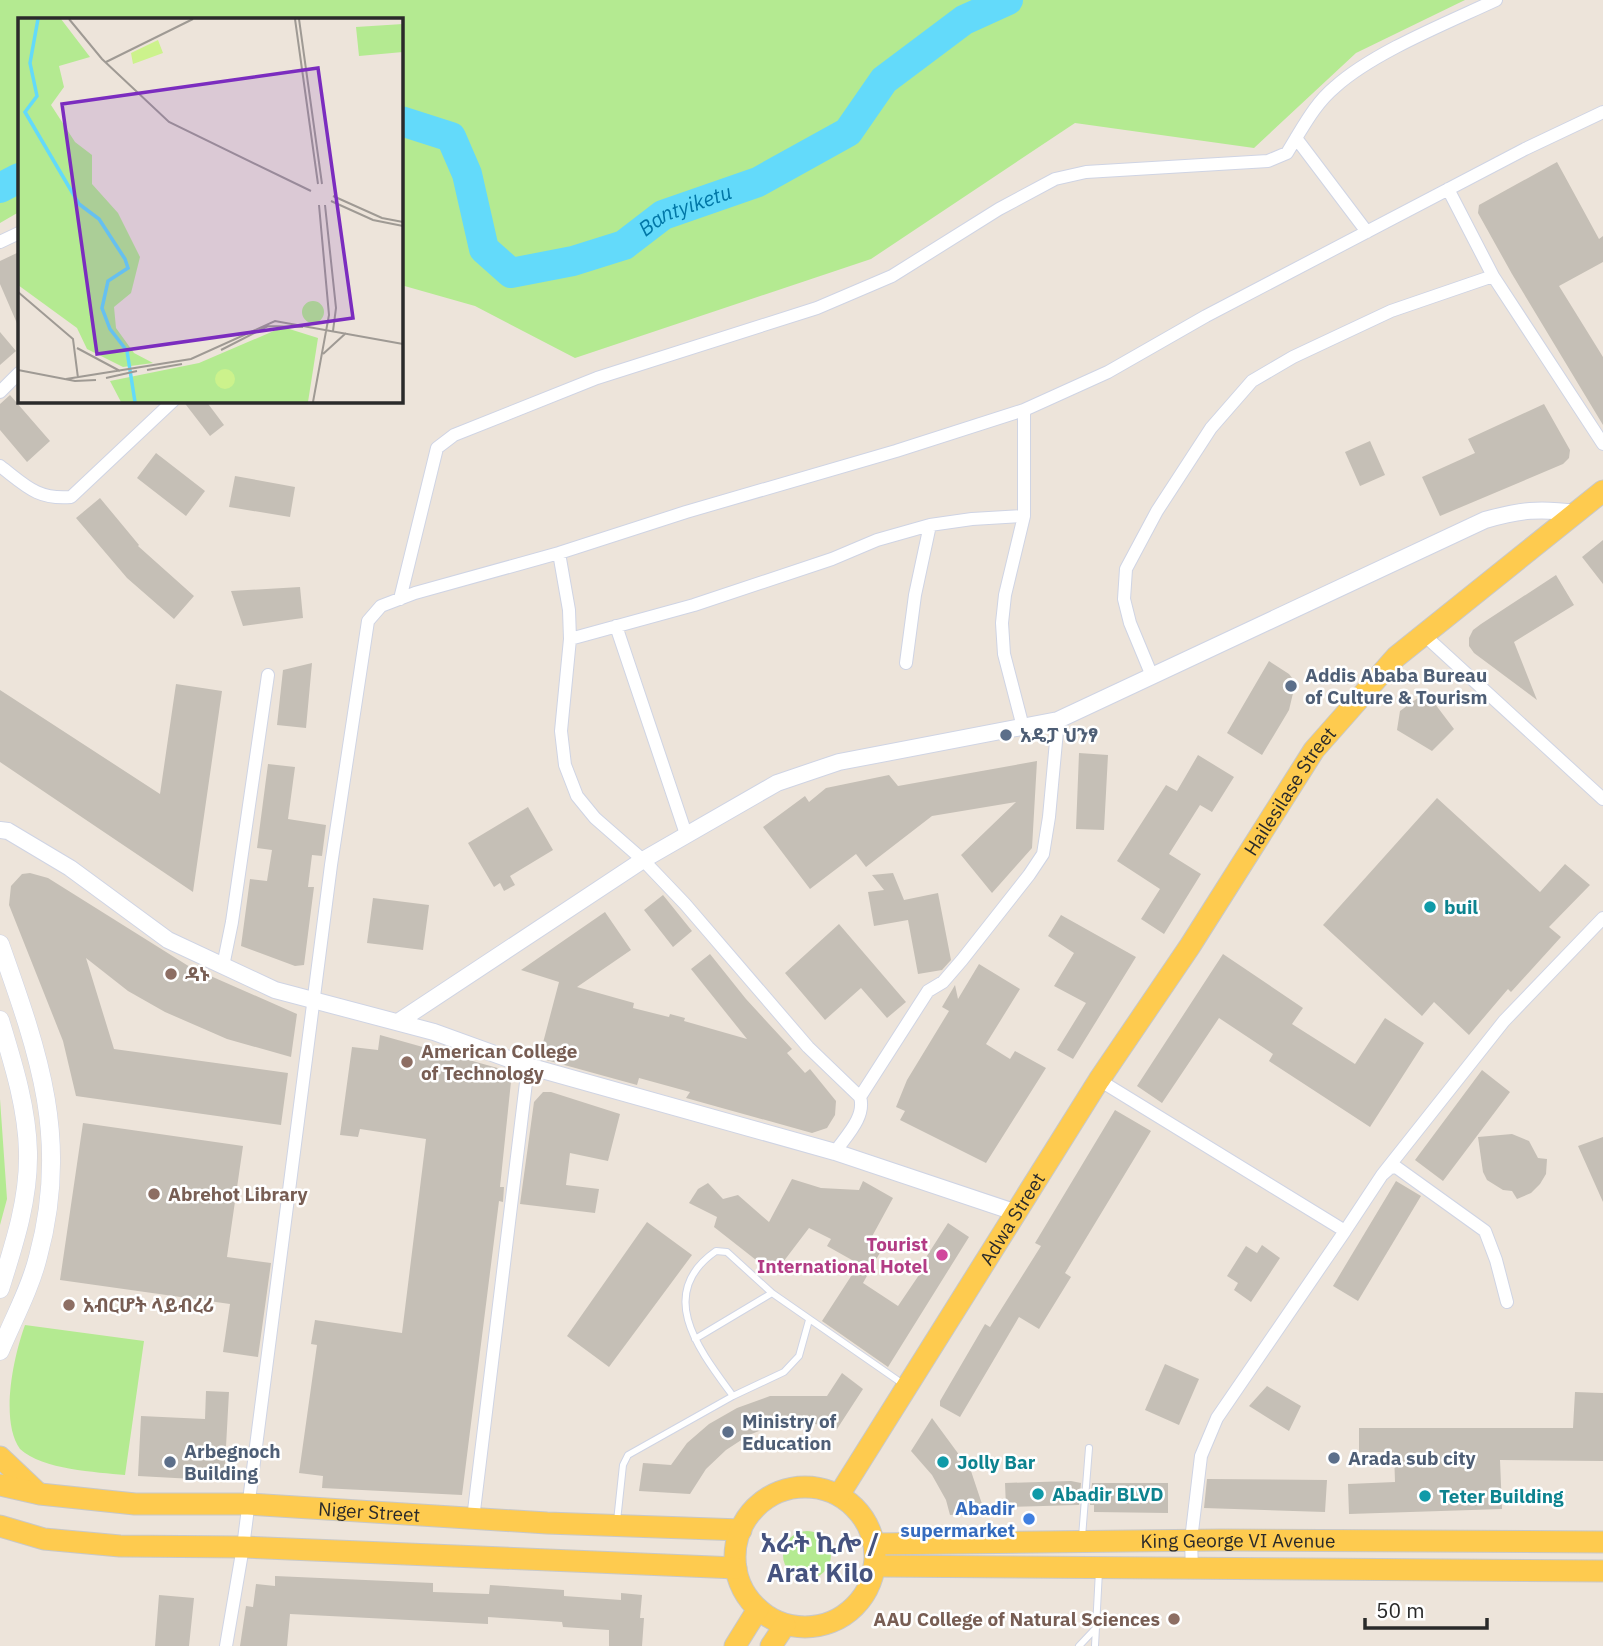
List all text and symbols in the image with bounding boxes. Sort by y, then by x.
inset map [18,18,402,402]
water label: Bantyiketu [632,177,735,242]
place label: Addis Ababa Bureau of Culture & Tourism [1305,663,1487,709]
marker: Addis Ababa Bureau of Culture & Tourism [1283,678,1299,694]
street label: Hailesilase Street [1238,722,1341,860]
place label: አዴፓ ህንፃ [1020,723,1098,747]
marker: አዴፓ ህንፃ [998,727,1014,743]
place label: buil [1444,895,1478,919]
marker: buil [1422,899,1438,915]
place label: ዳኑ [185,962,210,986]
marker: ዳኑ [163,966,179,982]
place label: American College of Technology [421,1039,577,1085]
marker: American College of Technology [399,1054,415,1070]
street label: Adwa Street [974,1168,1050,1269]
place label: Abrehot Library [168,1182,309,1206]
marker: Abrehot Library [146,1186,162,1202]
place label: Tourist International Hotel [757,1232,928,1278]
marker: Tourist International Hotel [934,1247,950,1263]
place label: አብርሆት ላይብረሪ [83,1293,214,1317]
marker: አብርሆት ላይብረሪ [61,1297,77,1313]
place label: Ministry of Education [742,1409,836,1455]
marker: Ministry of Education [720,1424,736,1440]
place label: Arbegnoch Building [184,1439,281,1485]
place label: Arada sub city [1348,1446,1477,1470]
place label: Jolly Bar [957,1450,1036,1474]
marker: Arada sub city [1326,1450,1342,1466]
marker: Arbegnoch Building [162,1454,178,1470]
marker: Jolly Bar [935,1454,951,1470]
place label: Abadir BLVD [1052,1482,1164,1506]
place label: Teter Building [1439,1484,1564,1508]
marker: Abadir BLVD [1030,1486,1046,1502]
marker: Teter Building [1417,1488,1433,1504]
street label: Niger Street [317,1496,421,1527]
place label: Abadir supermarket [900,1496,1015,1542]
marker: Abadir supermarket [1021,1511,1037,1527]
district label: አራት ኪሎ / Arat Kilo [760,1525,880,1589]
street label: King George VI Avenue [1140,1528,1336,1553]
scale bar [1365,1586,1488,1630]
text: 50 m [1376,1596,1425,1624]
place label: AAU College of Natural Sciences [873,1607,1160,1631]
marker: AAU College of Natural Sciences [1166,1611,1182,1627]

